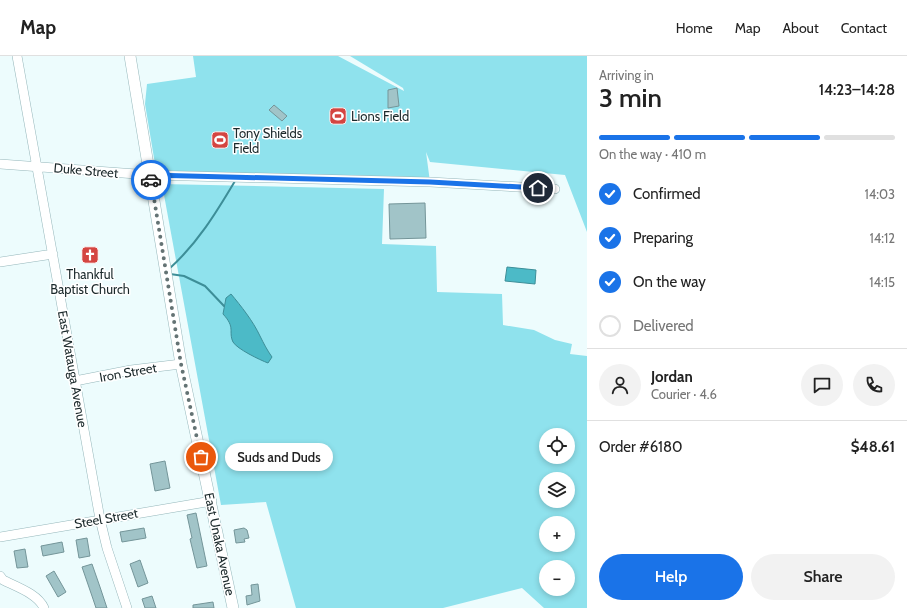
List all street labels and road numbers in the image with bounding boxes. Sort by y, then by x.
street label: Duke Street [53,159,120,181]
street label: East Watauga Avenue [55,309,91,429]
street label: Iron Street [98,359,159,385]
street label: East Unaka Avenue [201,491,239,597]
street label: Steel Street [73,504,140,531]

